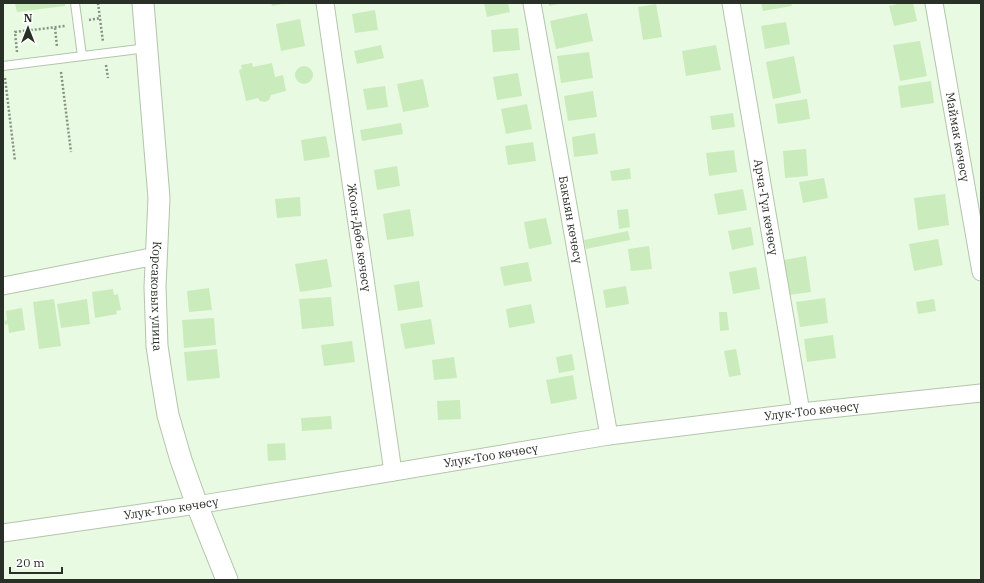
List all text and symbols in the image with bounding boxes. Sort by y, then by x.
north arrow [8,8,48,48]
text: N [24,11,33,25]
street label: Маймак көчөсү [943,91,973,184]
street label: Арча-Гүл көчөсү [751,158,782,257]
street label: Бакыян көчөсү [556,174,586,265]
street label: Жоон-Дөбө көчөсү [344,182,375,293]
street label: Корсаковых улица [148,241,166,353]
street label: Улук-Тоо көчөсү [763,398,860,424]
street label: Улук-Тоо көчөсү [443,440,540,471]
street label: Улук-Тоо көчөсү [123,493,220,522]
scale bar [10,549,62,575]
text: 20 m [16,555,45,570]

